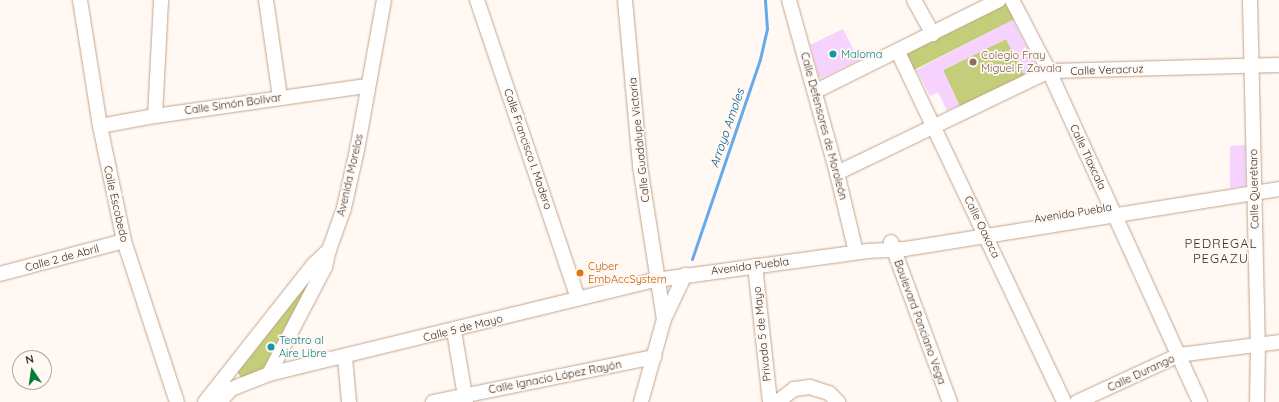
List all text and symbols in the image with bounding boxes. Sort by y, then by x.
place label: Maloma [841,47,883,61]
marker: Maloma [828,49,838,59]
place label: Colegio Fray Miguel F Zavala [981,49,1062,75]
street label: Calle Defensores de Moroleón [798,51,850,201]
marker: Colegio Fray Miguel F Zavala [968,57,978,67]
street label: Calle Veracruz [1070,62,1144,78]
street label: Calle Guadalupe Victoria [626,77,652,203]
street label: Calle Francisco I. Madero [501,87,555,211]
water label: Arroyo Amoles [707,87,747,169]
street label: Calle Simón Bolívar [184,91,282,117]
street label: Calle Tlaxcala [1067,122,1109,192]
street label: Avenida Morelos [334,133,366,217]
street label: Calle Querétaro [1247,149,1261,229]
street label: Calle Escobedo [101,165,131,243]
street label: Calle Oaxaca [961,194,1003,260]
street label: Avenida Puebla [1033,200,1113,226]
district label: PEDREGAL PEGAZU [1185,236,1257,267]
street label: Calle 2 de Abril [24,242,100,274]
street label: Avenida Puebla [710,255,790,277]
street label: Boulevard Ponciano Vega [891,258,949,386]
place label: Cyber EmbAccSystem [588,260,667,286]
marker: Cyber EmbAccSystem [575,268,585,278]
street label: Privada 5 de Mayo [750,286,774,382]
street label: Calle 5 de Mayo [422,312,504,344]
place label: Teatro al Aire Libre [279,334,327,360]
marker: Teatro al Aire Libre [266,342,276,352]
north arrow [12,350,52,390]
text: N [24,352,35,367]
street label: Calle Durango [1105,352,1177,394]
street label: Calle Ignacio López Rayón [487,358,623,396]

